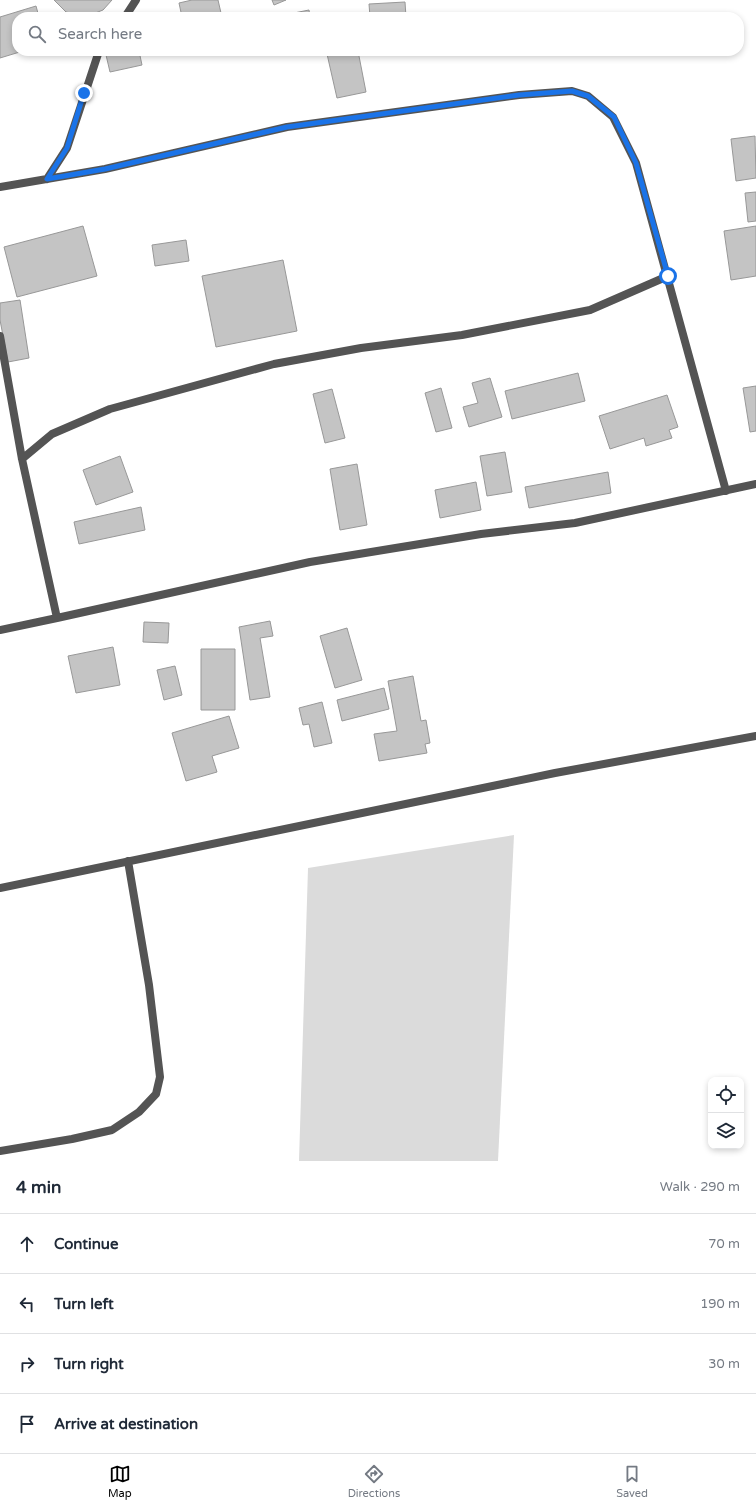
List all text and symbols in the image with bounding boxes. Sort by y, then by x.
search box [12,12,744,56]
icon: search [26,23,48,45]
text: Search here [58,25,142,43]
route end [75,84,93,102]
route start [659,267,677,285]
map controls [708,1077,744,1149]
button: locate [708,1077,744,1113]
button: layers [708,1113,744,1149]
text: 4 min [16,1177,61,1198]
text: Walk · 290 m [660,1179,740,1195]
icon: ahead [16,1233,38,1255]
text: Continue [54,1235,118,1253]
text: 70 m [708,1236,740,1252]
icon: left [16,1293,38,1315]
text: Turn left [54,1295,114,1313]
text: 190 m [700,1296,740,1312]
icon: right [16,1353,38,1375]
text: Turn right [54,1355,124,1373]
text: 30 m [708,1356,740,1372]
icon: arrive [16,1413,38,1435]
text: Arrive at destination [54,1415,198,1433]
tab: Map [108,1463,132,1500]
tab: Directions [348,1463,400,1500]
tab: Saved [616,1463,648,1500]

